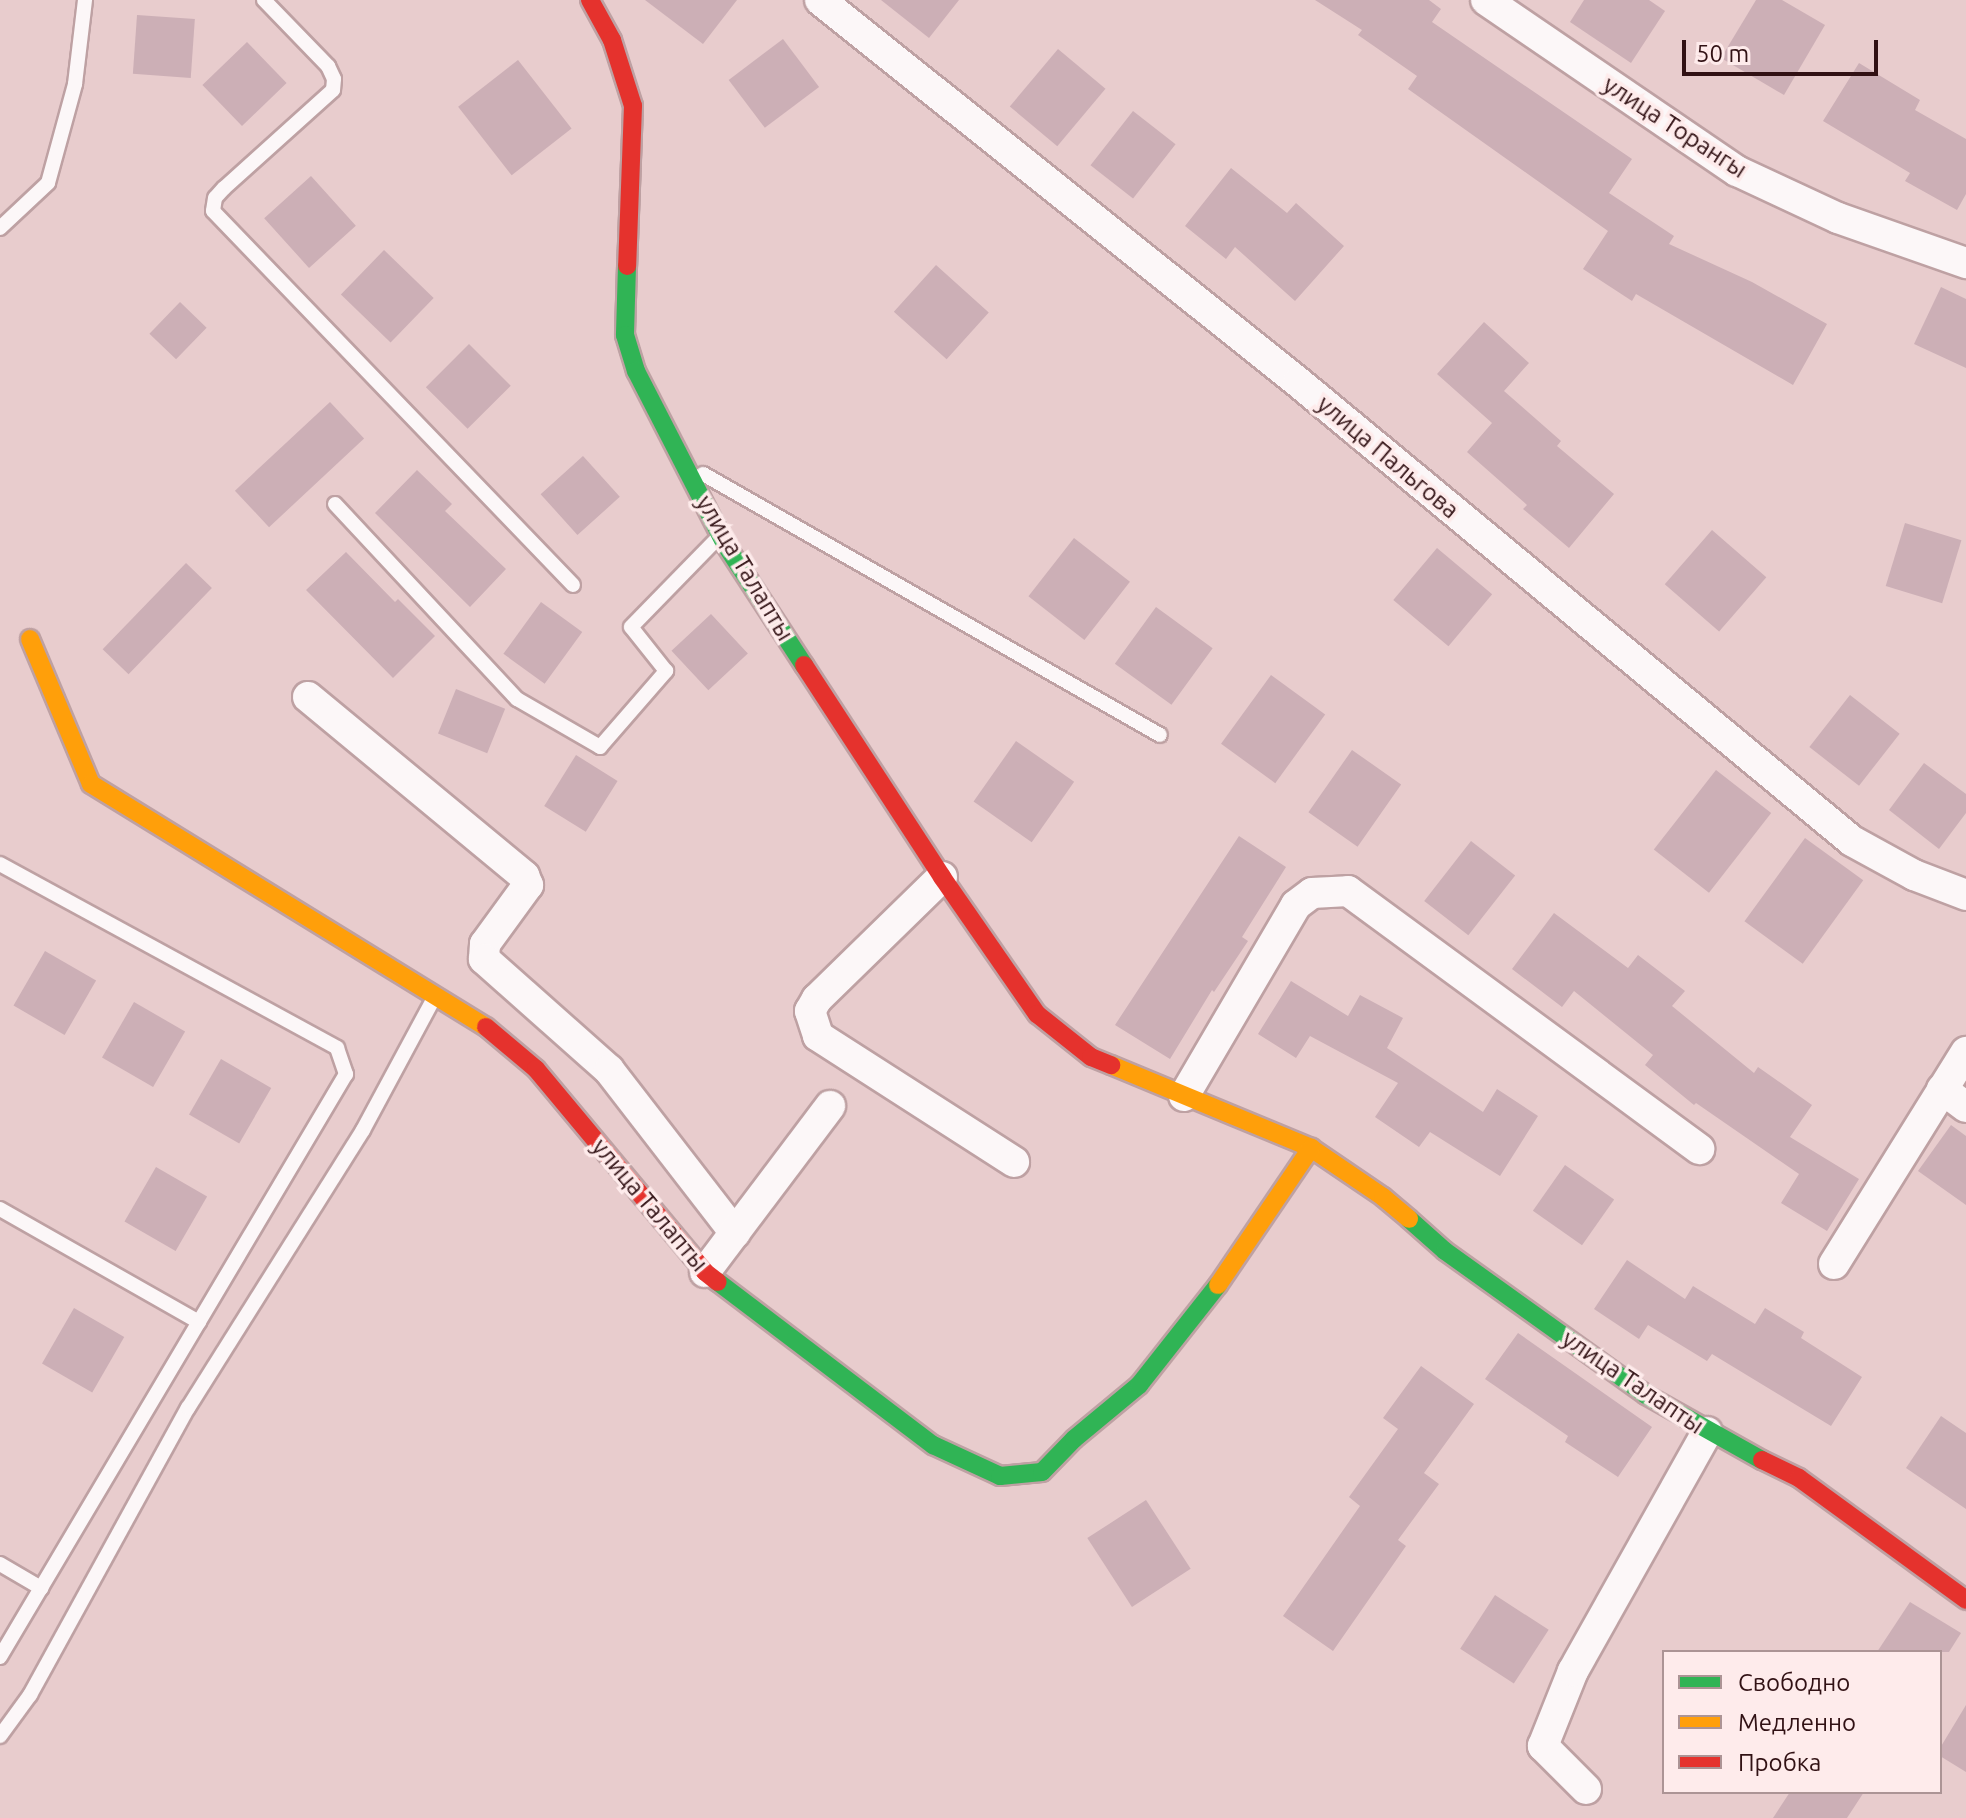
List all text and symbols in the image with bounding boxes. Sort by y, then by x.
scale bar [1686,24,1882,74]
text: 50 m [1696,40,1749,67]
street label: улица Торангы [1598,70,1752,184]
street label: улица Пальгова [1311,389,1465,525]
street label: улица Талапты [690,490,800,646]
street label: улица Талапты [586,1133,714,1277]
street label: улица Талапты [1557,1324,1709,1440]
legend [1662,1650,1942,1794]
text: Свободно [1738,1669,1850,1696]
text: Медленно [1738,1709,1856,1736]
text: Пробка [1738,1749,1821,1776]

